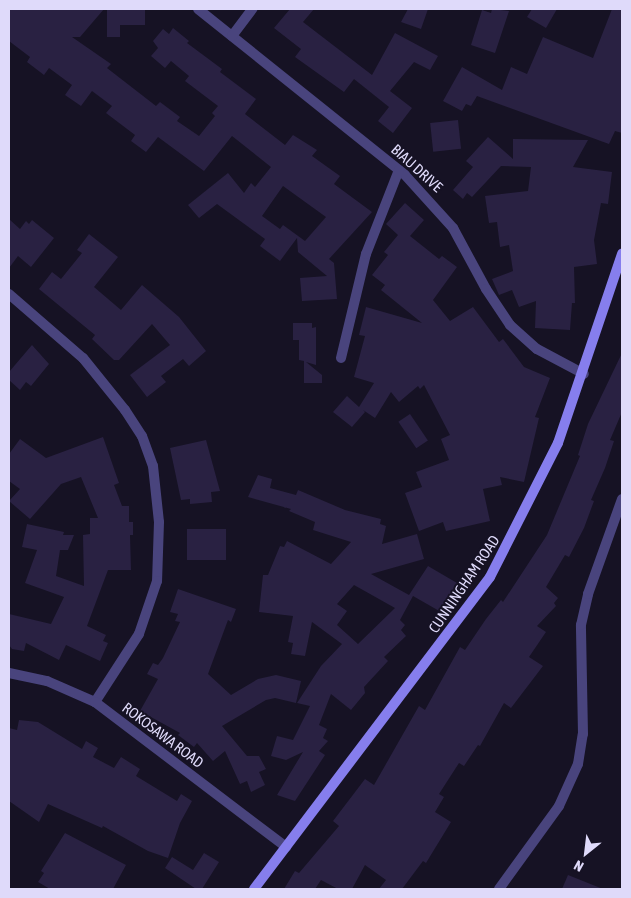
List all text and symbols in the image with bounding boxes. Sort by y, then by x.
street label: BIAU DRIVE [388,140,446,196]
street label: CUNNINGHAM ROAD [425,532,503,636]
street label: ROKOSAWA ROAD [119,699,207,771]
north arrow [561,828,611,878]
text: N [571,857,586,875]

